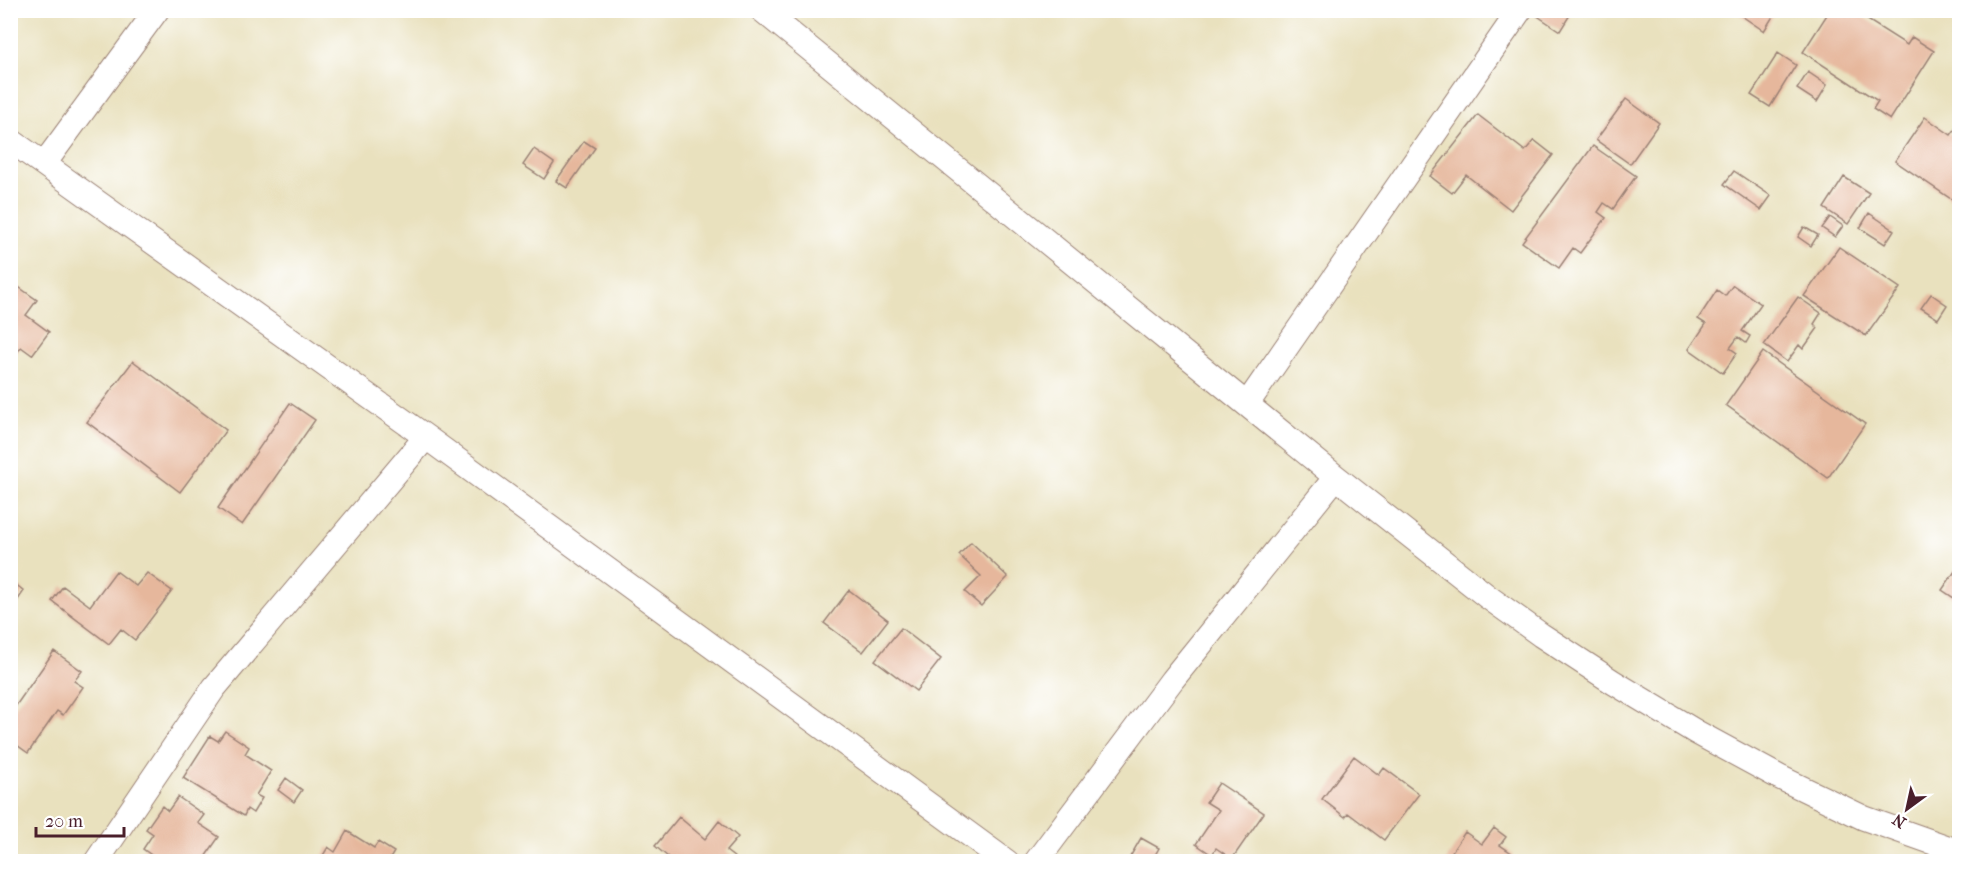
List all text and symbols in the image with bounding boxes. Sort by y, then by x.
north arrow [1877,779,1937,839]
scale bar [36,800,124,838]
text: N [1888,809,1909,832]
text: 20 m [45,811,83,832]

